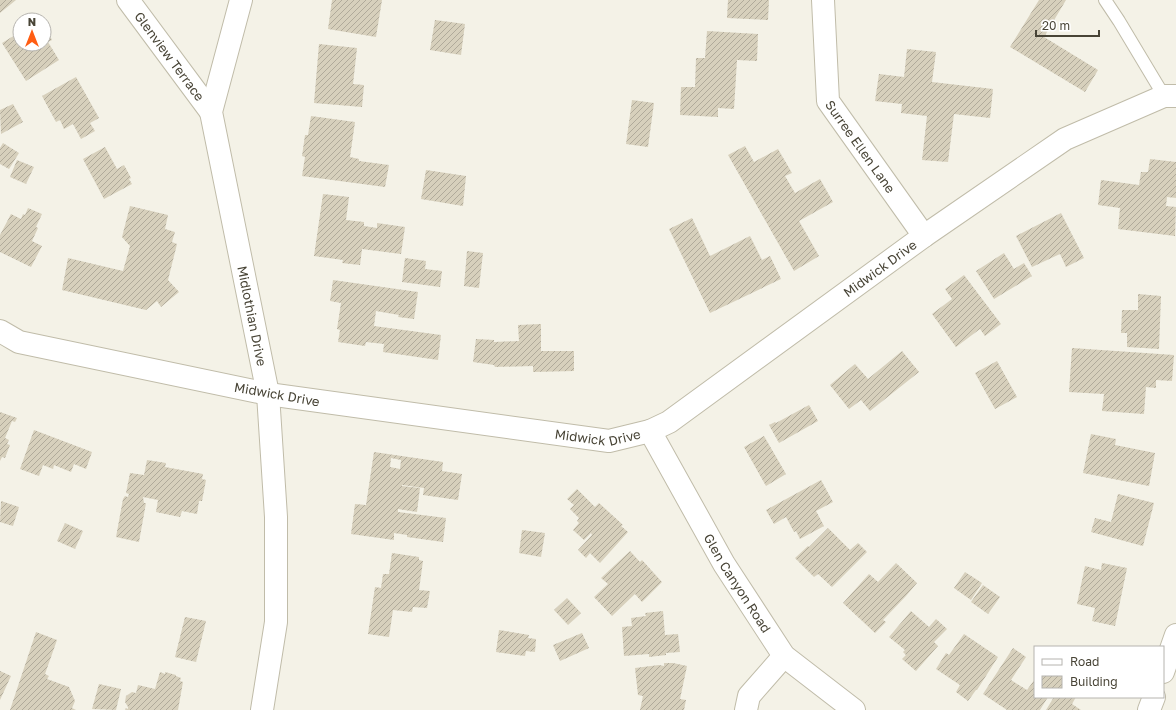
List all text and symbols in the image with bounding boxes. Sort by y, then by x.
street label: Glenview Terrace [131,9,208,104]
north arrow [12,12,52,52]
scale bar [1036,12,1099,38]
text: N [28,15,36,28]
text: 20 m [1042,18,1070,33]
street label: Surree Ellen Lane [822,97,899,196]
street label: Midwick Drive [840,236,920,300]
street label: Midlothian Drive [234,264,270,368]
street label: Midwick Drive [233,379,321,409]
street label: Midwick Drive [554,426,642,449]
street label: Glen Canyon Road [701,531,775,636]
legend [1034,646,1164,698]
text: Road [1070,654,1099,669]
text: Building [1070,674,1118,689]

